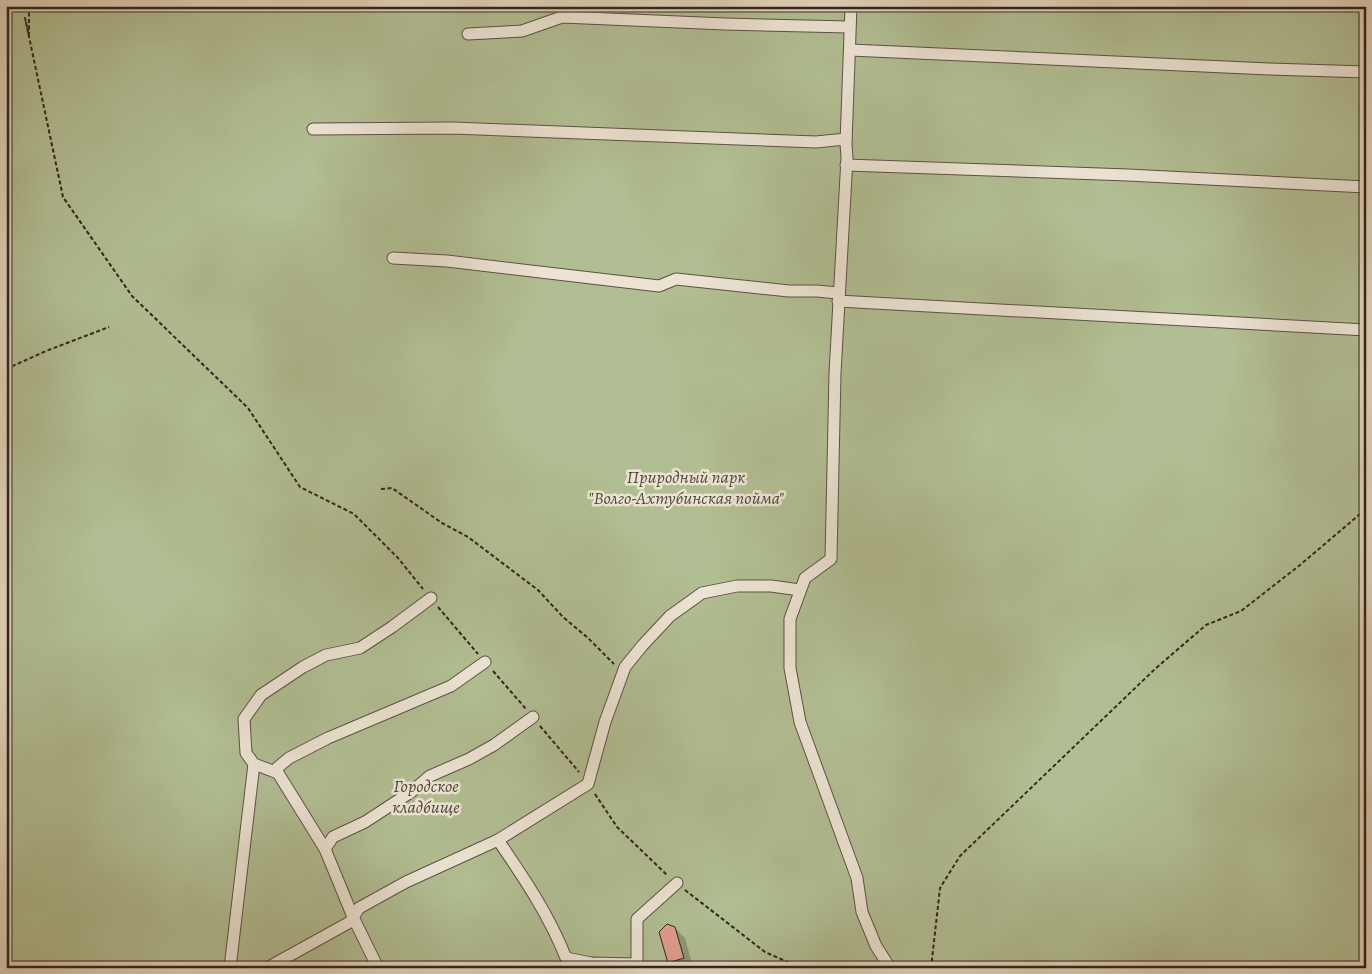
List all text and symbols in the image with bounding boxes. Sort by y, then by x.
park label: Природный парк "Волго-Ахтубинская пойма" [588,465,785,510]
park label: Городское кладбище [392,774,460,819]

